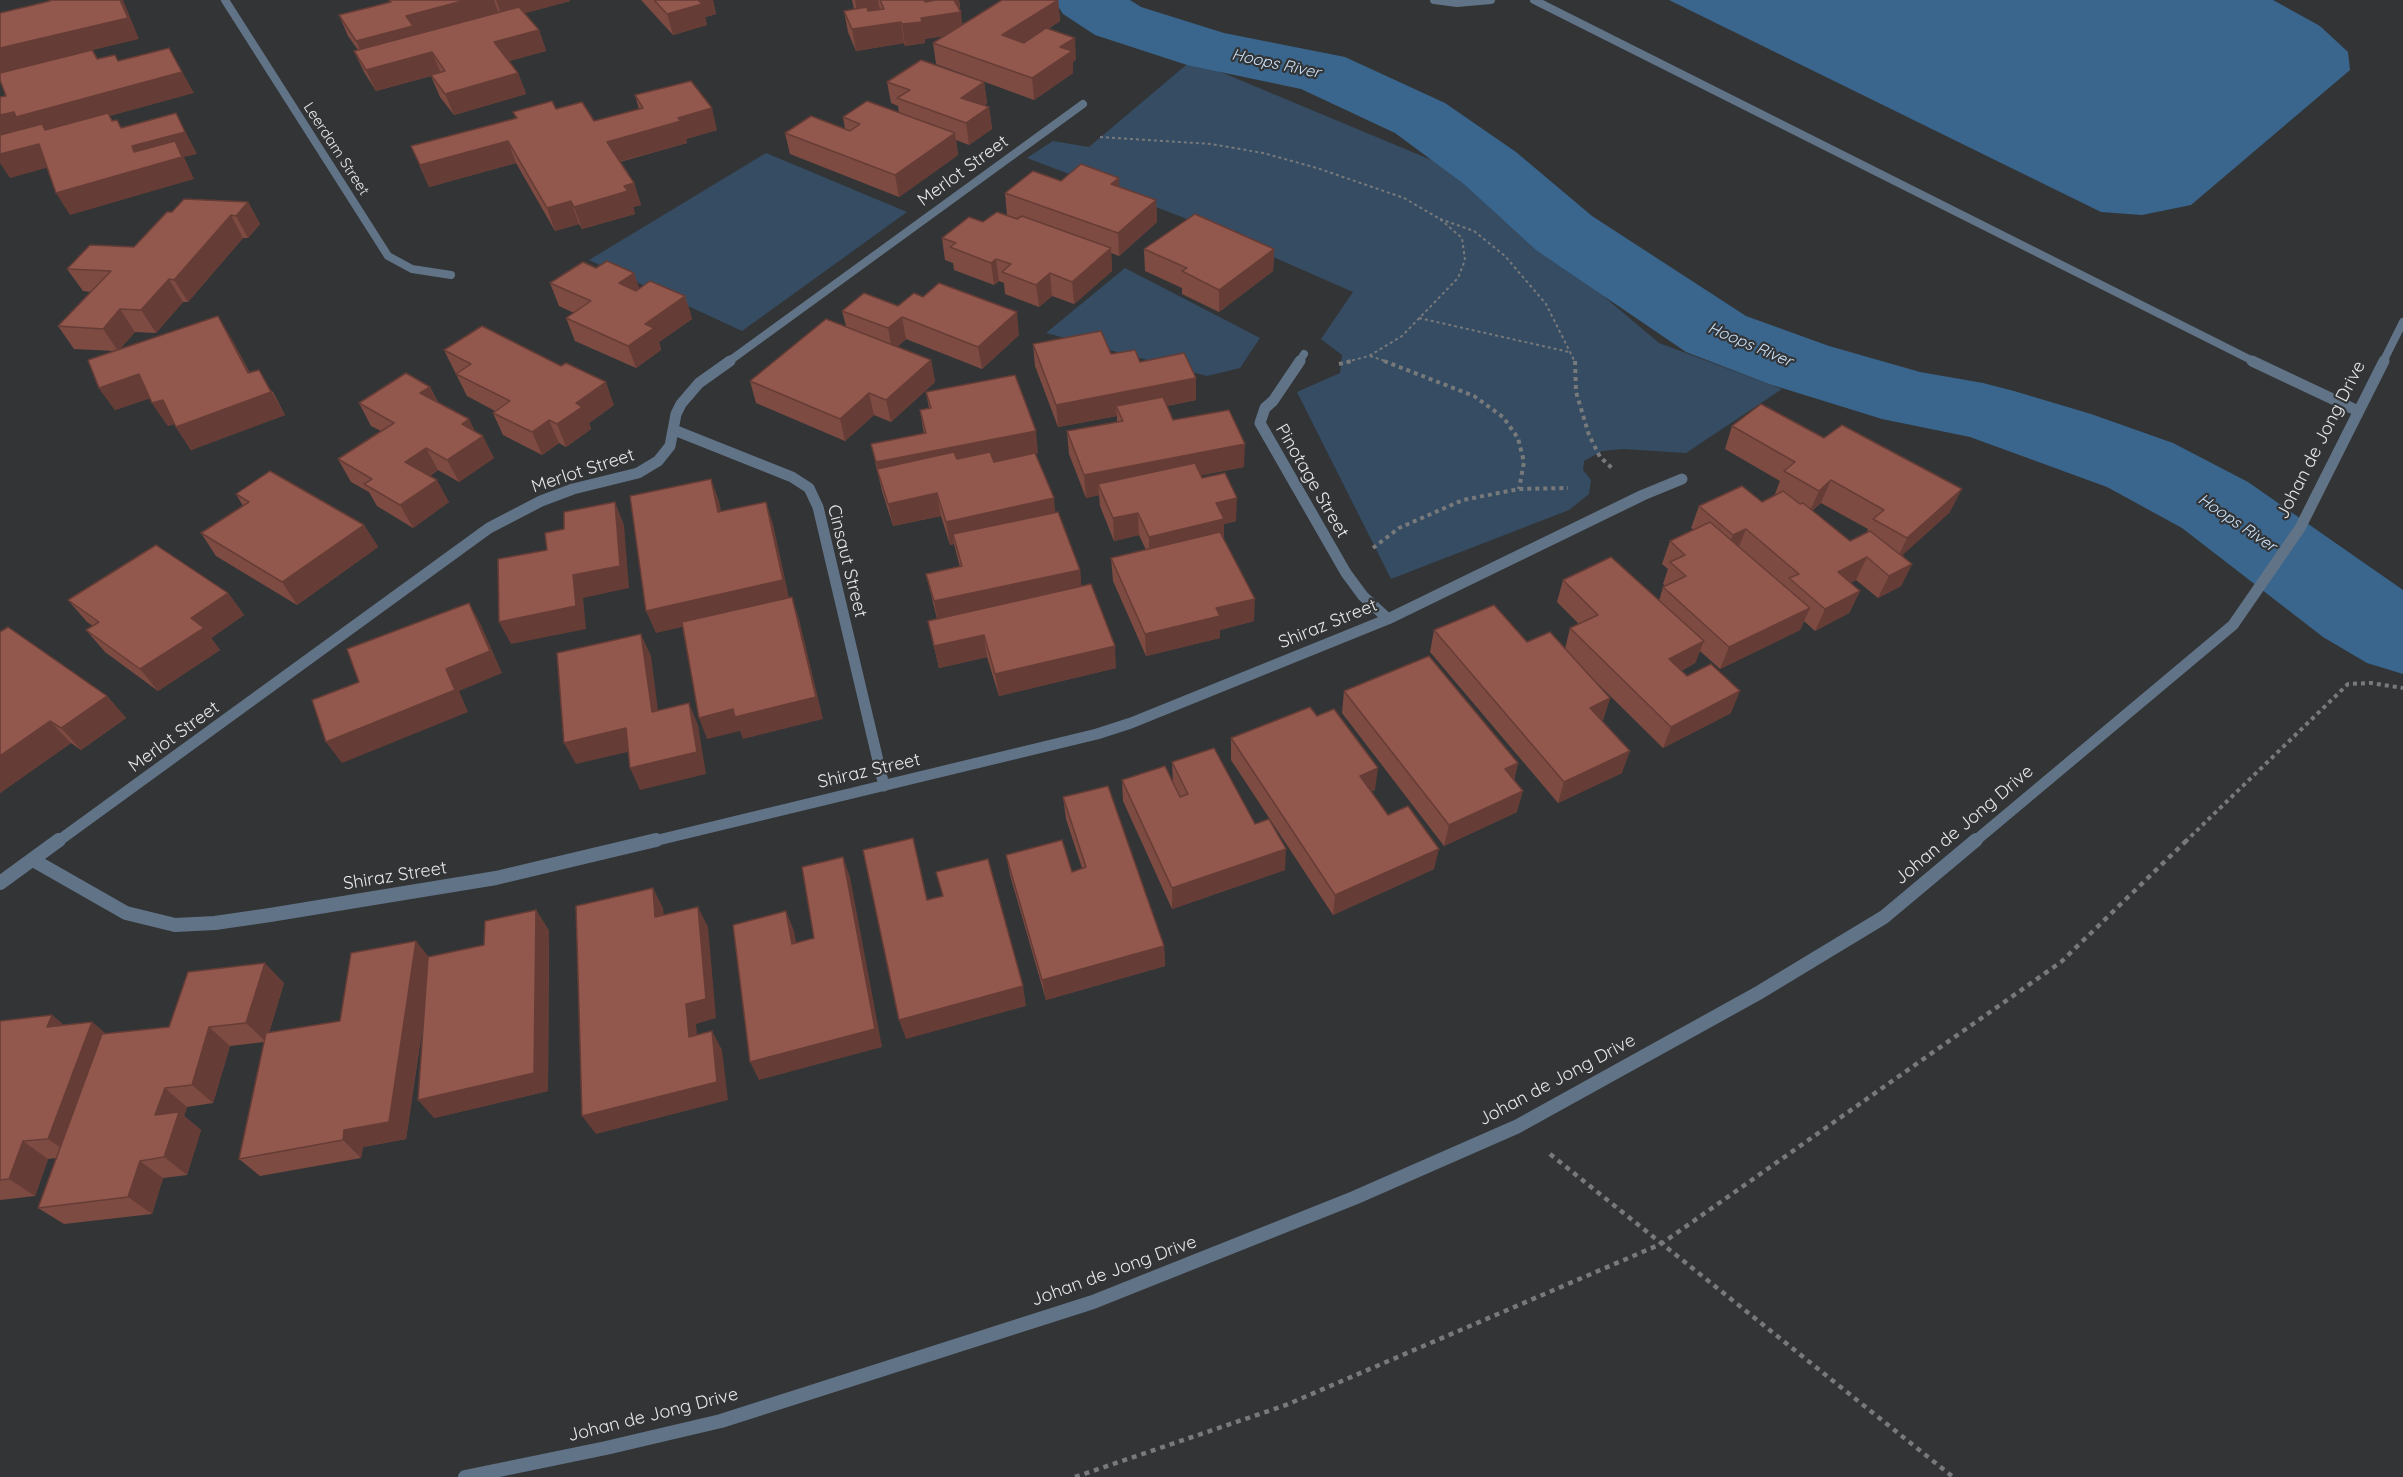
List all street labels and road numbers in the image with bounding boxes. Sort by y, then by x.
street label: Leerdam Street [299,99,373,199]
street label: Merlot Street [913,131,1013,211]
street label: Johan de Jong Drive [2272,357,2370,523]
street label: Pinotage Street [1271,420,1353,542]
street label: Merlot Street [529,444,637,498]
street label: Cinsaut Street [823,502,871,620]
street label: Shiraz Street [1275,594,1381,654]
street label: Merlot Street [124,697,224,777]
street label: Shiraz Street [816,749,922,793]
street label: Johan de Jong Drive [1890,761,2038,889]
street label: Shiraz Street [342,857,448,895]
street label: Johan de Jong Drive [1475,1029,1639,1131]
street label: Johan de Jong Drive [1028,1231,1200,1311]
street label: Johan de Jong Drive [566,1383,740,1447]

